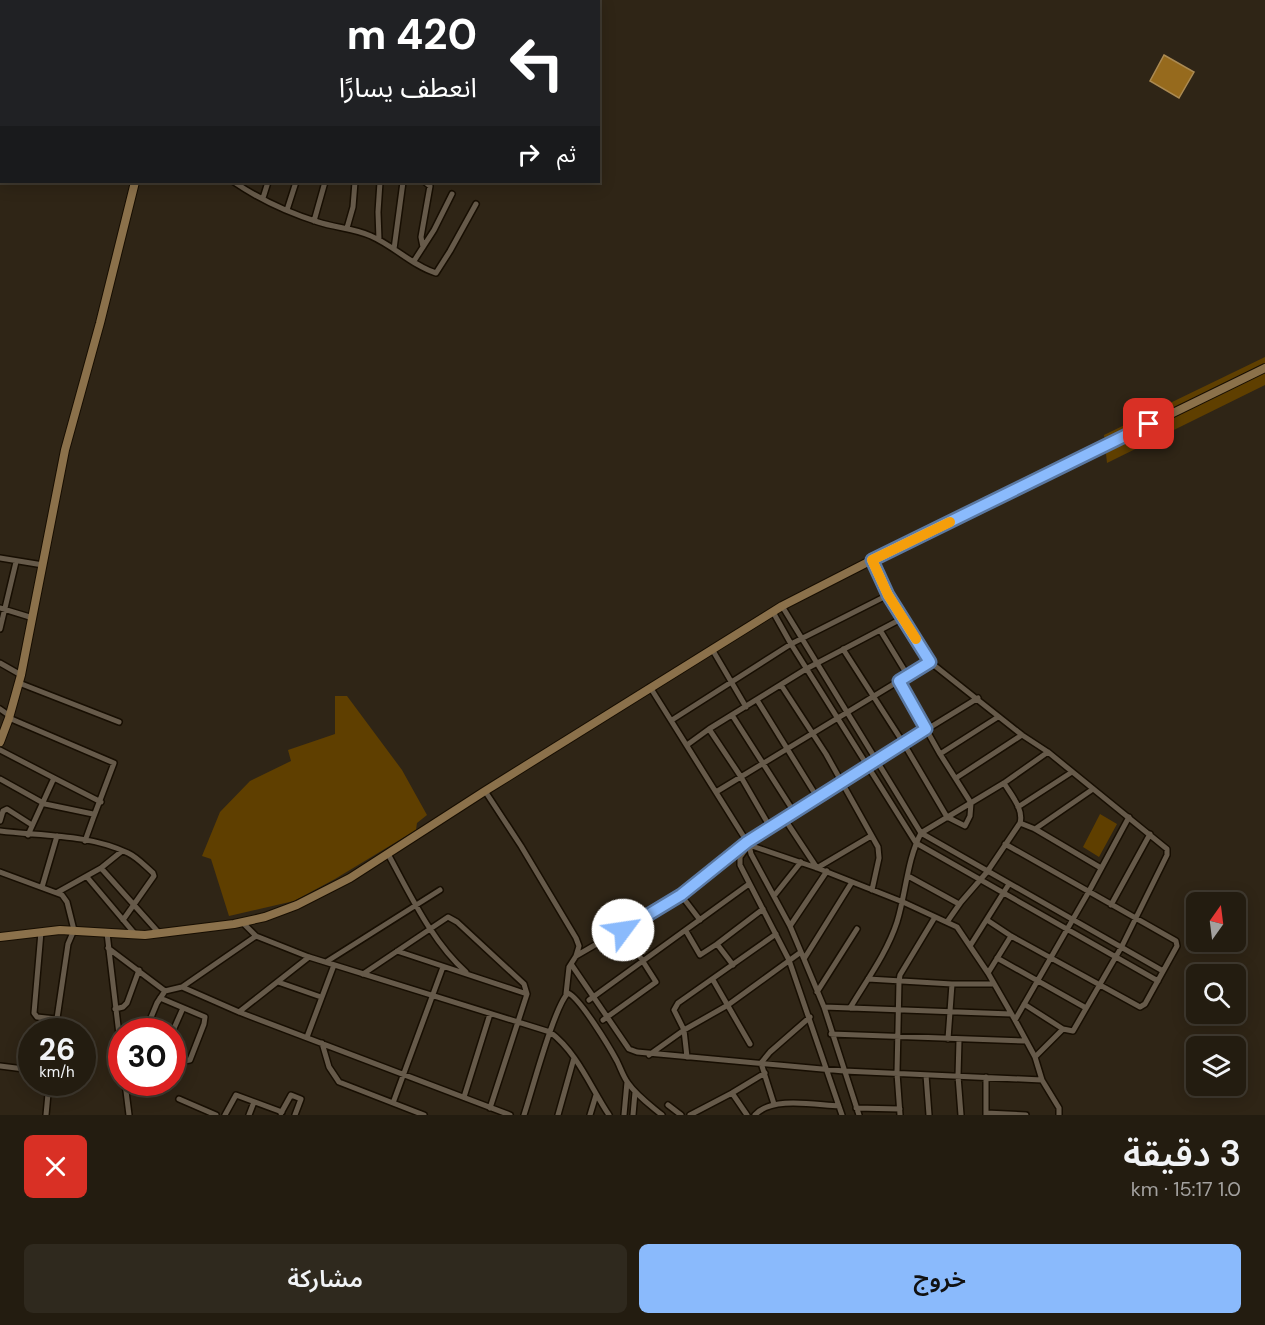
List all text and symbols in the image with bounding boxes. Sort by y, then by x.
text: 420 m [347,7,477,62]
icon: left [498,24,576,102]
text: انعطف يسارًا [339,70,477,105]
icon: right [512,138,545,171]
text: ثم [557,140,576,169]
pin [1123,398,1174,449]
icon: arrive [1132,407,1165,440]
north arrow [1186,892,1246,952]
map controls [1186,892,1246,1096]
position arrow [591,898,655,962]
button: search [1186,964,1246,1024]
speed limit sign: 30 [108,1018,186,1096]
text: 26 [39,1030,75,1069]
button: layers [1186,1036,1246,1096]
text: km/h [39,1062,75,1082]
text: 3 دقيقة [1123,1130,1241,1177]
button: close [24,1135,87,1198]
text: 1.0 km · 15:17 [1131,1176,1241,1202]
button: مشاركة [24,1244,627,1313]
button: خروج [639,1244,1241,1313]

